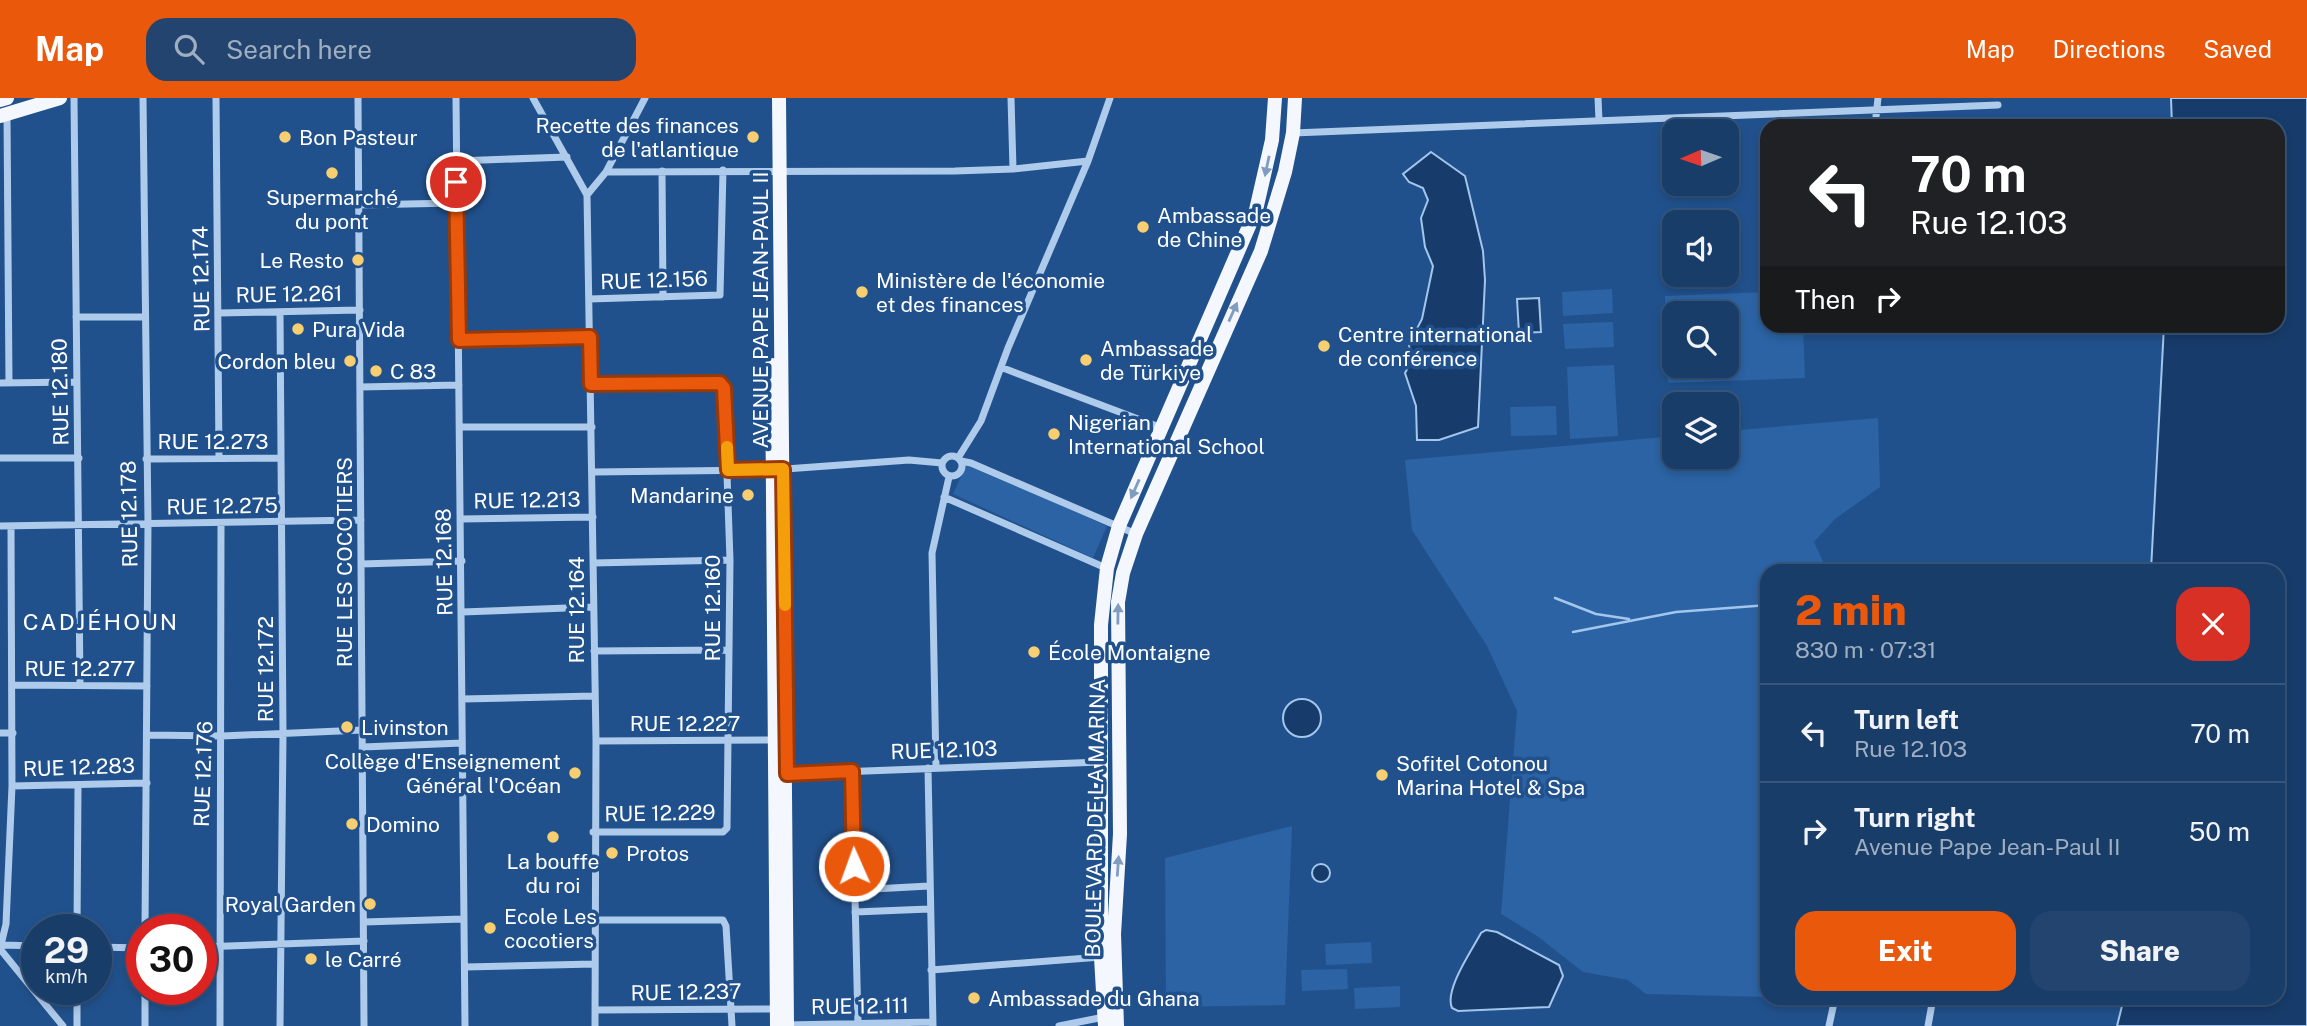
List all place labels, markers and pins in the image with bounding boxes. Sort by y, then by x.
place label: Recette des finances de l'atlantique [536,113,739,162]
place label: Bon Pasteur [299,125,418,150]
marker: Bon Pasteur [277,129,293,145]
marker: Recette des finances de l'atlantique [745,129,761,145]
pin [426,152,486,212]
marker: Supermarché du pont [324,165,340,181]
place label: Supermarché du pont [266,185,398,234]
place label: Ambassade de Chine [1157,203,1271,252]
marker: Ambassade de Chine [1135,219,1151,235]
place label: Le Resto [260,248,344,273]
marker: Le Resto [350,252,366,268]
place label: Ministère de l'économie et des finances [876,268,1105,317]
marker: Ministère de l'économie et des finances [854,284,870,300]
place label: Pura Vida [312,317,405,342]
marker: Pura Vida [290,321,306,337]
place label: Centre international de conférence [1338,322,1533,371]
place label: Ambassade de Türkiye [1100,336,1214,385]
marker: Centre international de conférence [1316,338,1332,354]
place label: Cordon bleu [218,349,336,374]
marker: Ambassade de Türkiye [1078,352,1094,368]
marker: Cordon bleu [342,353,358,369]
place label: C 83 [390,359,436,384]
marker: C 83 [368,363,384,379]
place label: Nigerian International School [1068,410,1265,459]
marker: Nigerian International School [1046,426,1062,442]
place label: Mandarine [630,483,734,508]
marker: Mandarine [740,487,756,503]
place label: École Montaigne [1048,640,1211,665]
marker: École Montaigne [1026,644,1042,660]
place label: Livinston [361,715,449,740]
marker: Livinston [339,719,355,735]
place label: Collège d'Enseignement Général l'Océan [325,749,561,798]
place label: Sofitel Cotonou Marina Hotel & Spa [1396,751,1585,800]
marker: Collège d'Enseignement Général l'Océan [567,765,583,781]
marker: Sofitel Cotonou Marina Hotel & Spa [1374,767,1390,783]
place label: Domino [366,812,440,837]
marker: Domino [344,816,360,832]
marker: La bouffe du roi [545,829,561,845]
place label: Protos [626,841,689,866]
marker: Protos [604,845,620,861]
place label: La bouffe du roi [507,849,599,898]
place label: Royal Garden [225,892,356,917]
marker: Royal Garden [362,896,378,912]
place label: Ecole Les cocotiers [504,904,597,953]
marker: Ecole Les cocotiers [482,920,498,936]
place label: le Carré [325,947,402,972]
marker: le Carré [303,951,319,967]
place label: Ambassade du Ghana [988,986,1200,1011]
marker: Ambassade du Ghana [966,990,982,1006]

